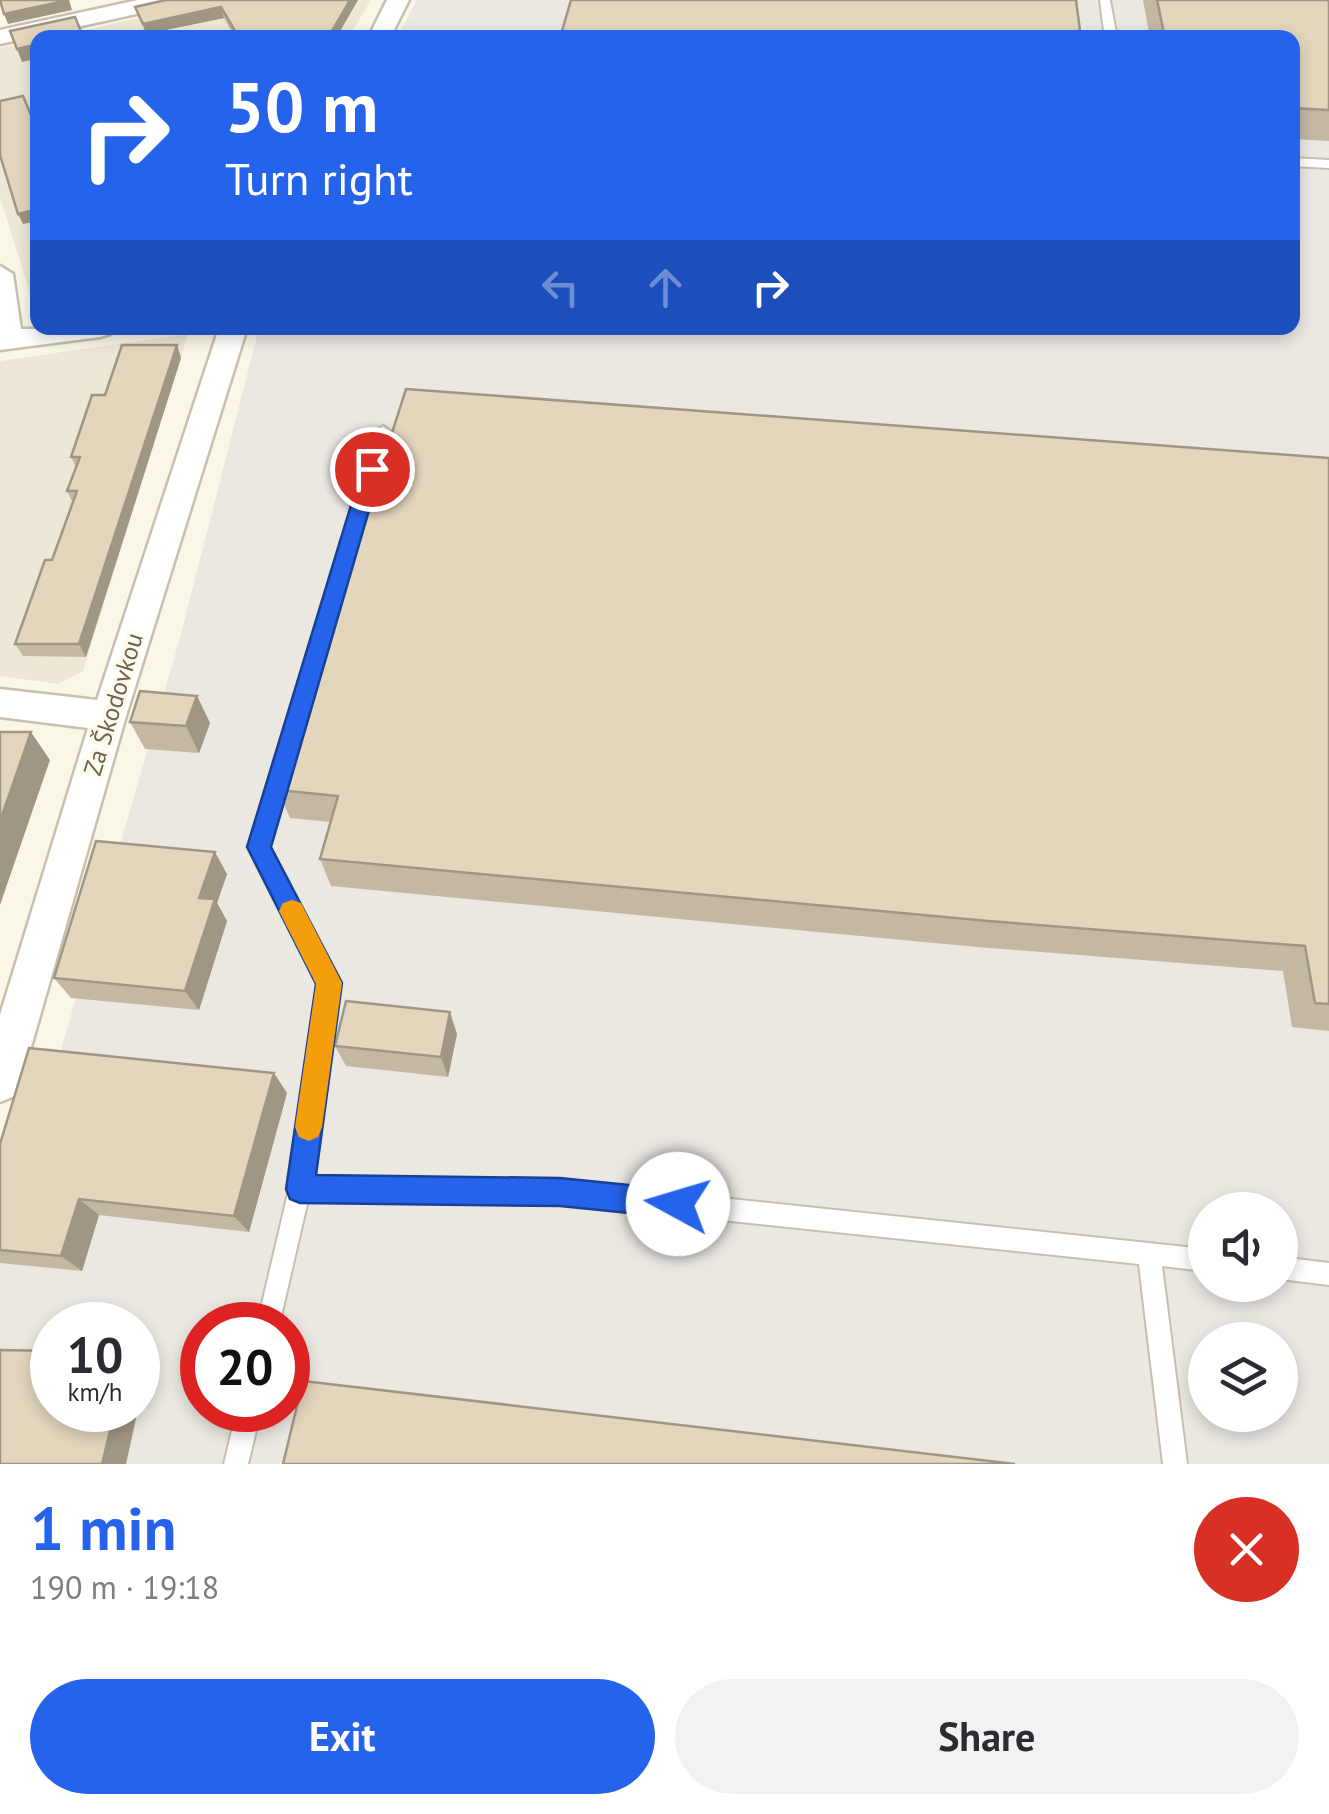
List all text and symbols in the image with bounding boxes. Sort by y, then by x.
text: 50 m [225,61,378,151]
icon: right [60,70,190,200]
text: Turn right [225,149,413,207]
icon: left [533,260,588,315]
icon: ahead [638,260,693,315]
icon: right [743,260,798,315]
pin [330,427,415,512]
icon: arrive [345,442,400,497]
street label: Za Škodovkou [76,629,150,779]
position arrow [626,1152,730,1256]
map controls [1188,1192,1298,1432]
button: sound [1188,1192,1298,1302]
speed limit sign: 20 [180,1302,310,1432]
text: 10 [67,1322,123,1387]
button: layers [1188,1322,1298,1432]
text: km/h [68,1376,122,1408]
text: 1 min [30,1489,176,1567]
button: close [1194,1497,1299,1602]
text: 190 m · 19:18 [30,1566,219,1608]
button: Exit [30,1679,655,1794]
button: Share [675,1679,1299,1794]

